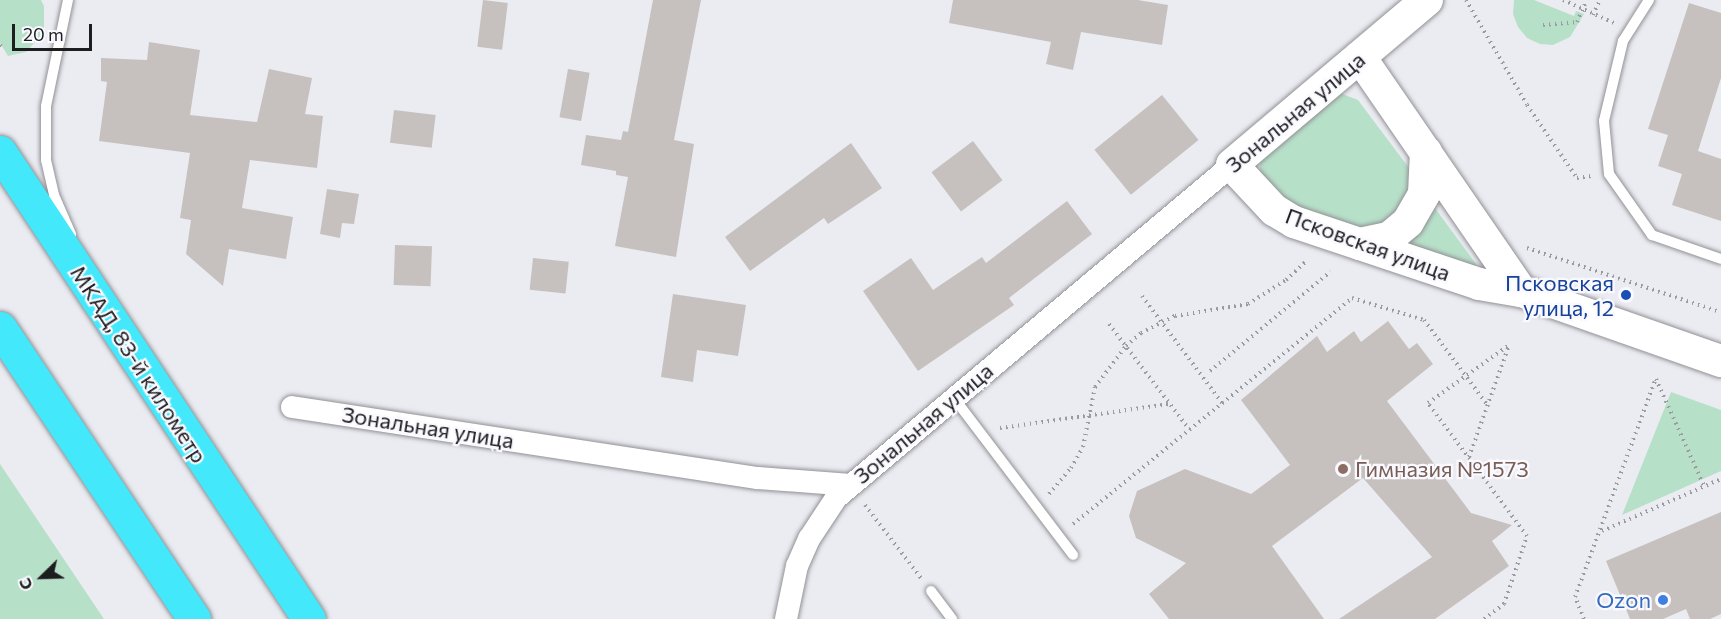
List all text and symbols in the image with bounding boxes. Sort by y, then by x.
scale bar [15,12,94,50]
text: 20 m [23,23,64,45]
street label: Зональная улица [1220,46,1370,178]
street label: Псковская улица [1282,202,1454,286]
street label: МКАД, 83-й километр [65,260,213,468]
place label: Псковская улица, 12 [1505,269,1614,320]
marker: Псковская улица, 12 [1619,288,1633,302]
street label: Зональная улица [848,357,998,489]
street label: Зональная улица [340,400,516,454]
place label: Гимназия №1573 [1355,456,1529,482]
marker: Гимназия №1573 [1336,462,1350,476]
north arrow [12,547,72,607]
text: С [14,575,36,593]
place label: Ozon [1596,587,1651,613]
marker: Ozon [1656,593,1670,607]

